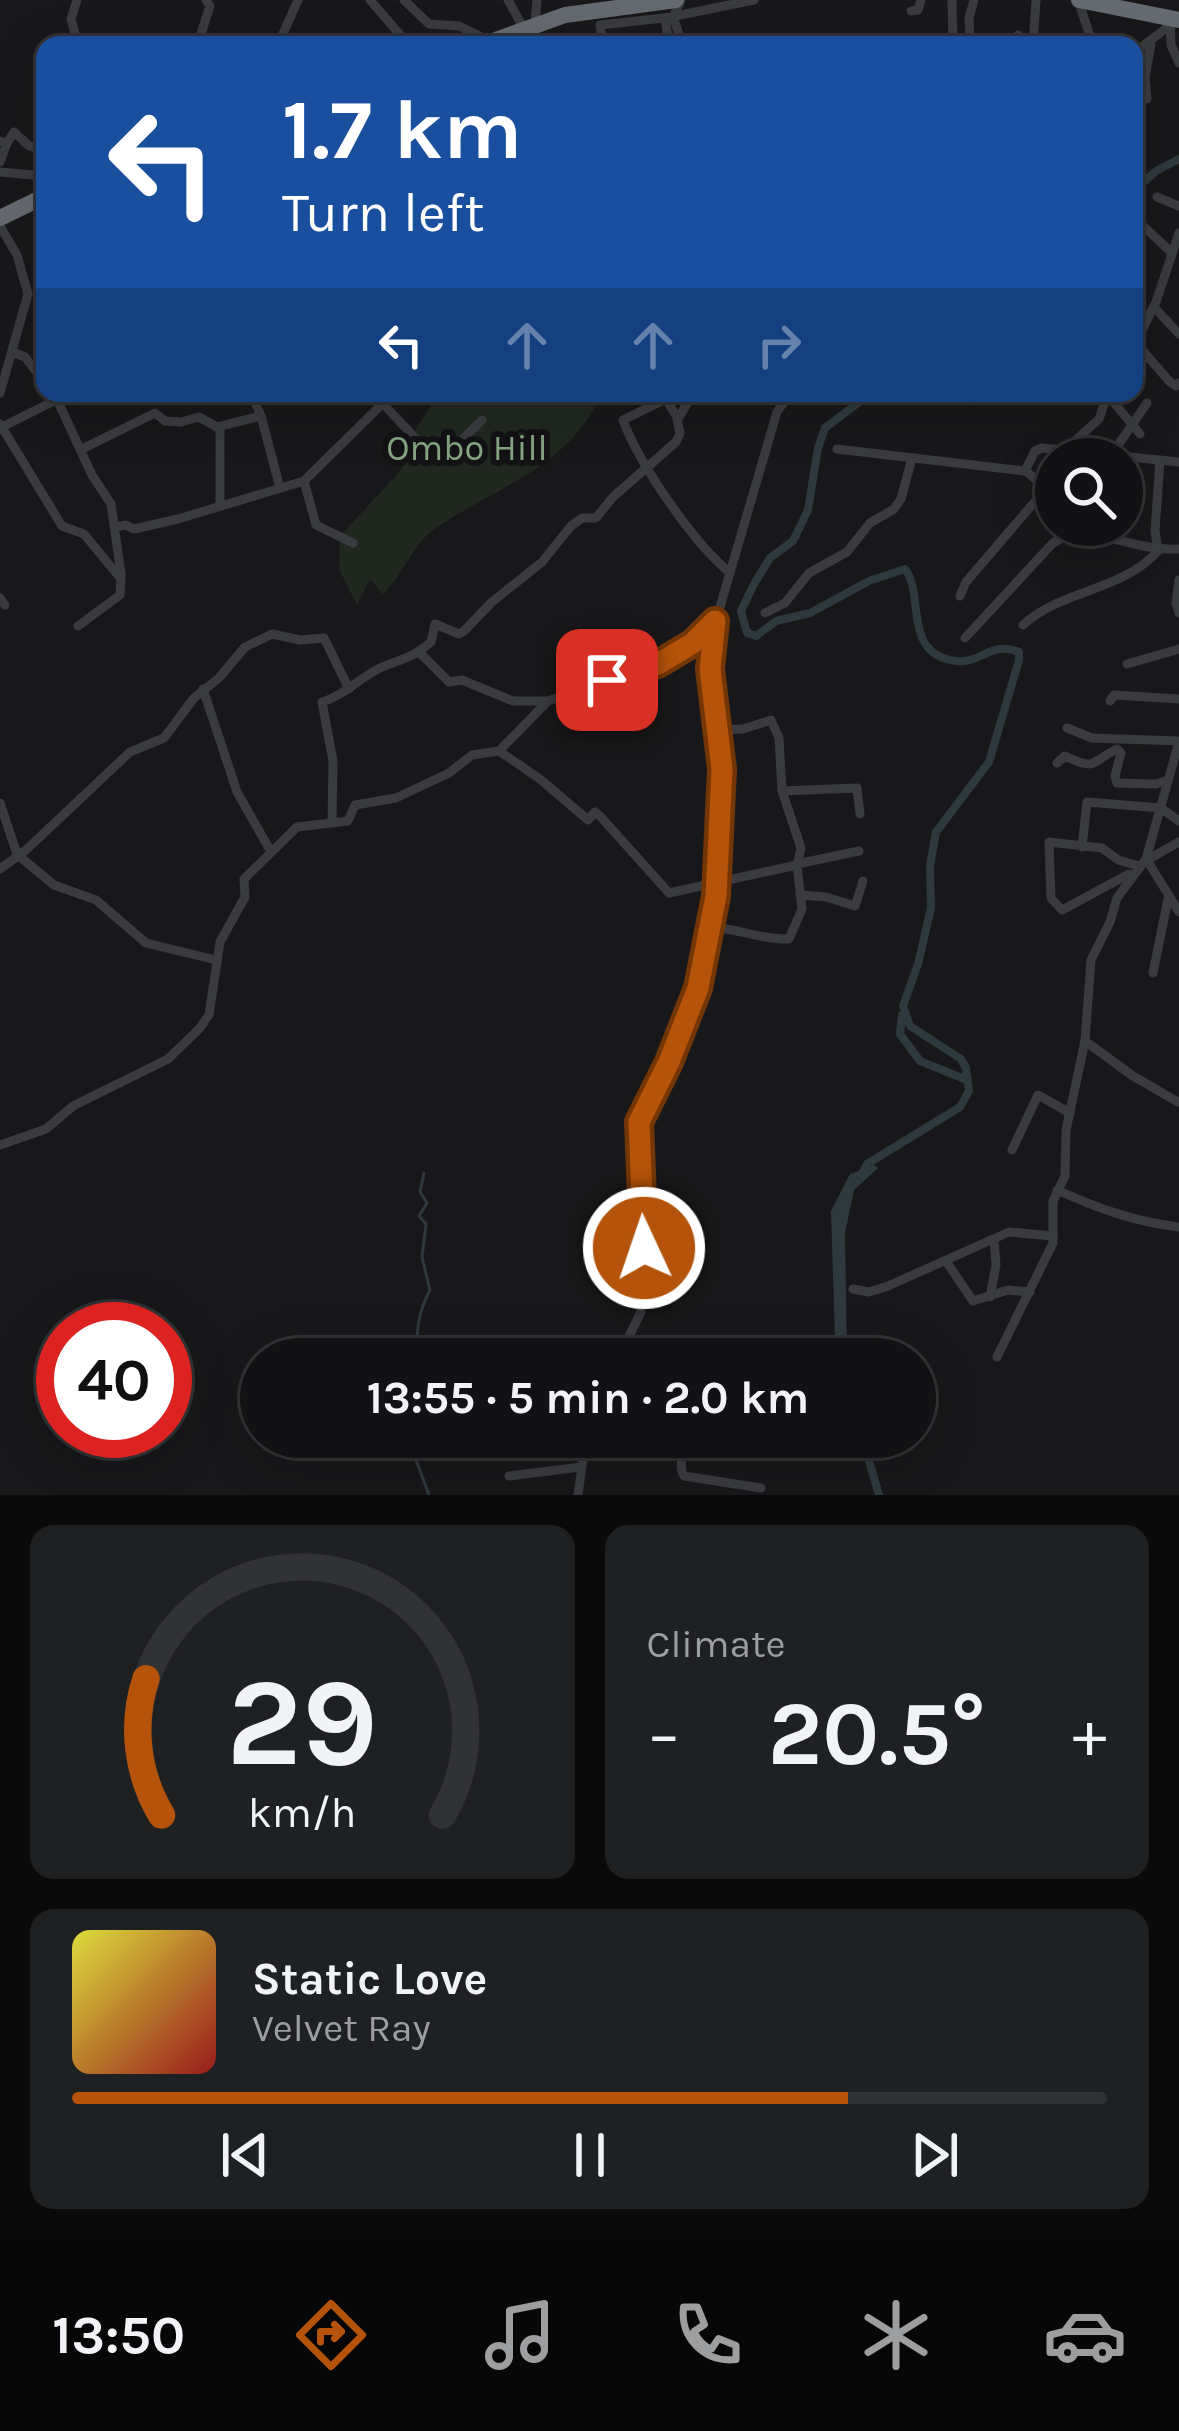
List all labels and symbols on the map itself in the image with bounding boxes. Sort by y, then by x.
park label: Ombo Hill [386,427,548,469]
pin [556,629,658,731]
position arrow [581,1185,707,1311]
speed limit sign: 40 [36,1302,192,1458]

